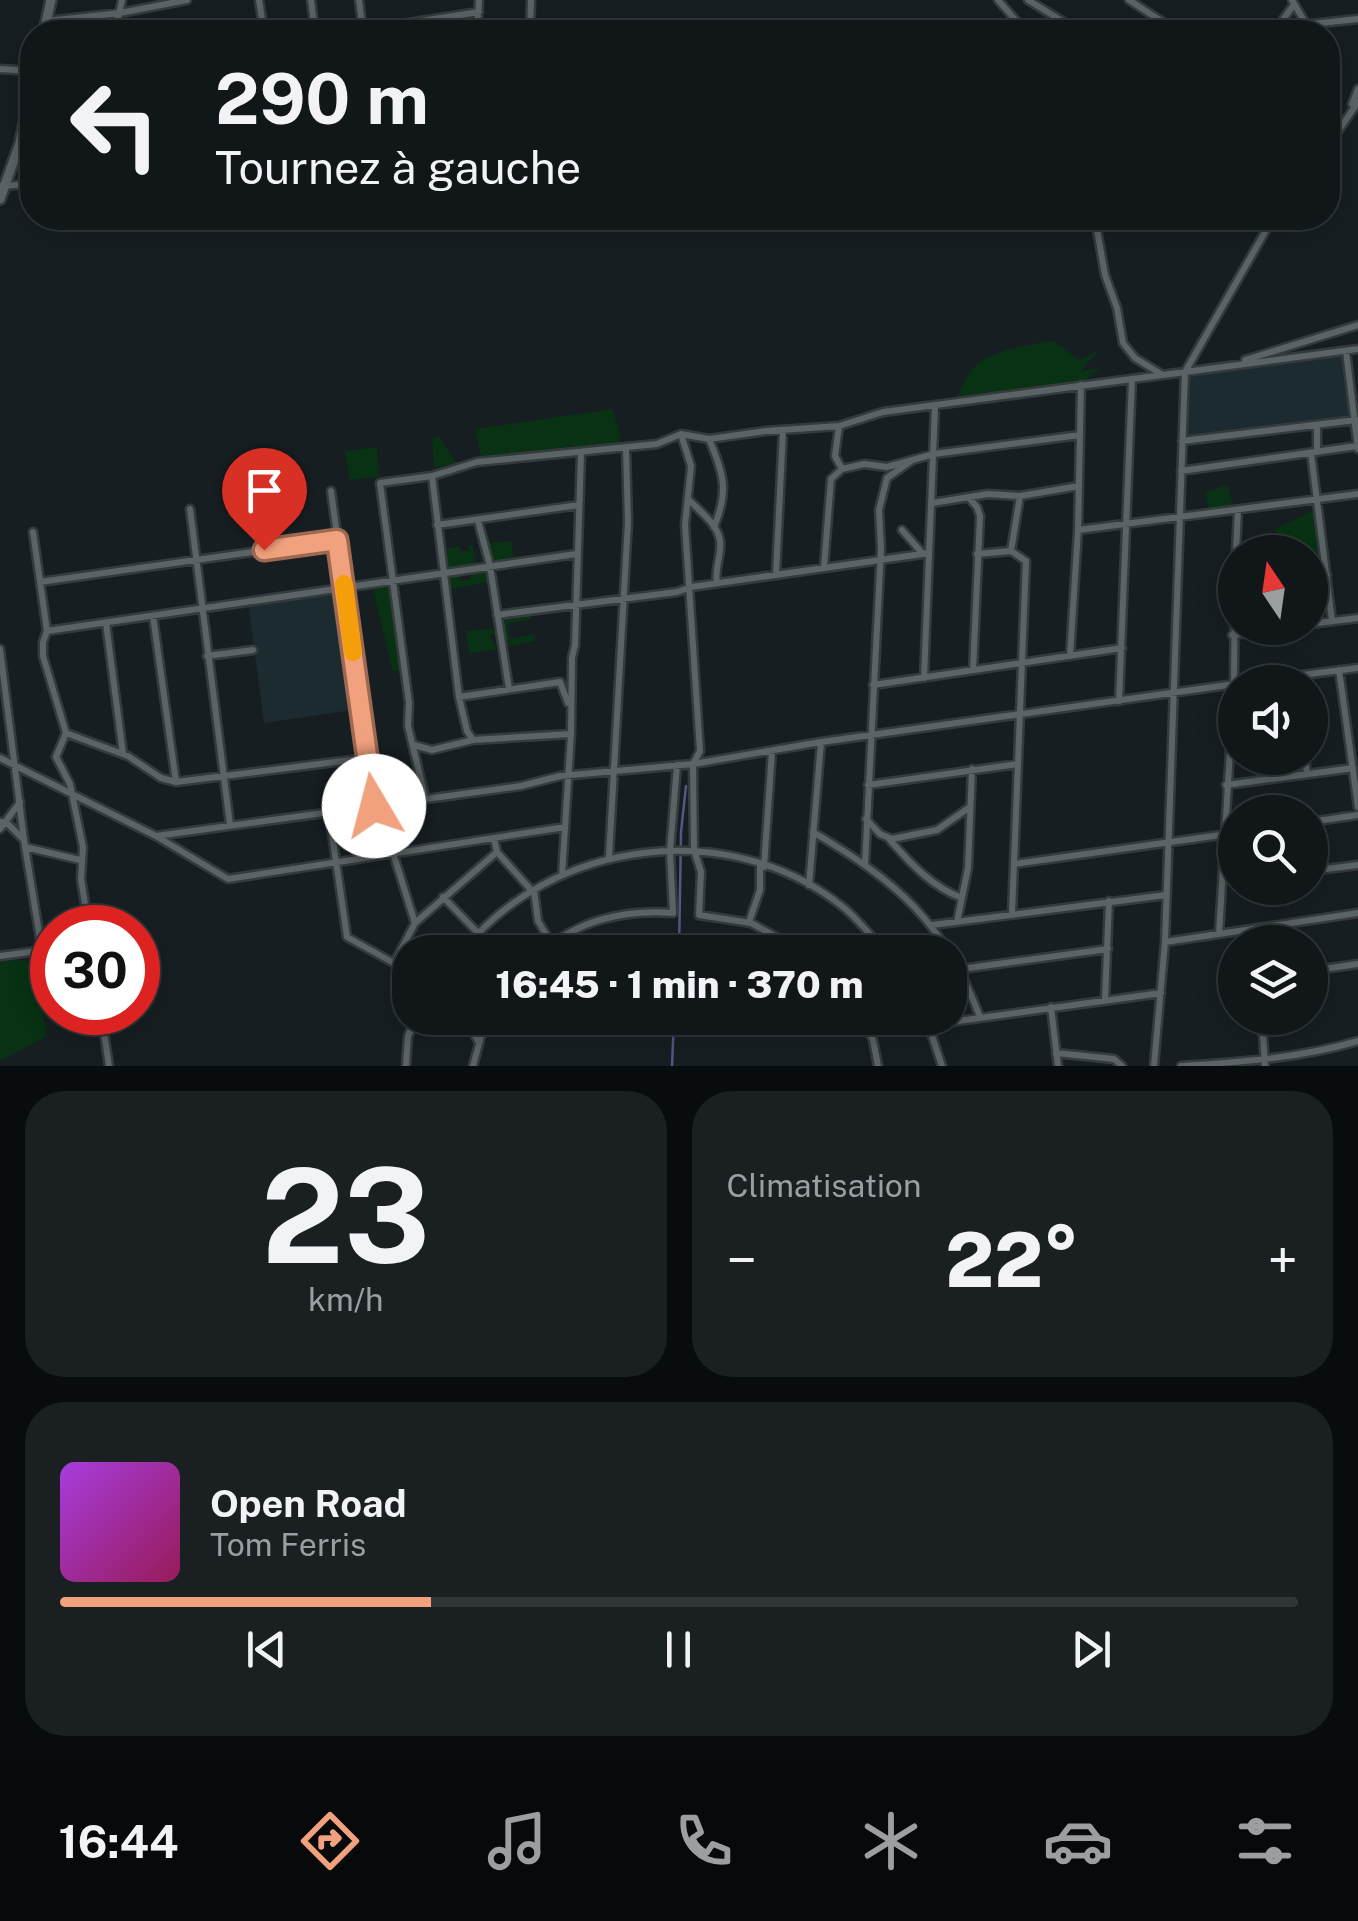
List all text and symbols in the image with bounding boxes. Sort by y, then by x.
text: 290 m [215,57,429,140]
icon: left [50,60,180,190]
text: Tournez à gauche [215,141,581,194]
pin [222,448,307,551]
icon: arrive [237,463,292,518]
north arrow [1218,535,1328,645]
map controls [1218,535,1328,1035]
button: sound [1218,665,1328,775]
position arrow [322,754,426,858]
button: search [1218,795,1328,905]
speed limit sign: 30 [30,905,160,1035]
button: layers [1218,925,1328,1035]
text: 16:45 · 1 min · 370 m [495,962,864,1007]
text: 23 [261,1140,430,1292]
text: Climatisation [727,1167,921,1204]
text: 22° [945,1216,1079,1304]
text: − [727,1228,757,1292]
text: + [1268,1228,1298,1292]
text: km/h [308,1281,383,1318]
text: Open Road [210,1481,407,1526]
text: Tom Ferris [210,1526,366,1563]
icon: previous [239,1622,294,1677]
icon: pause [651,1622,706,1677]
icon: next [1064,1622,1119,1677]
icon: directions [295,1806,365,1876]
icon: music [482,1806,552,1876]
icon: phone [669,1806,739,1876]
icon: climate [856,1806,926,1876]
icon: car [1043,1806,1113,1876]
icon: filters [1230,1806,1300,1876]
text: 16:44 [58,1815,178,1868]

